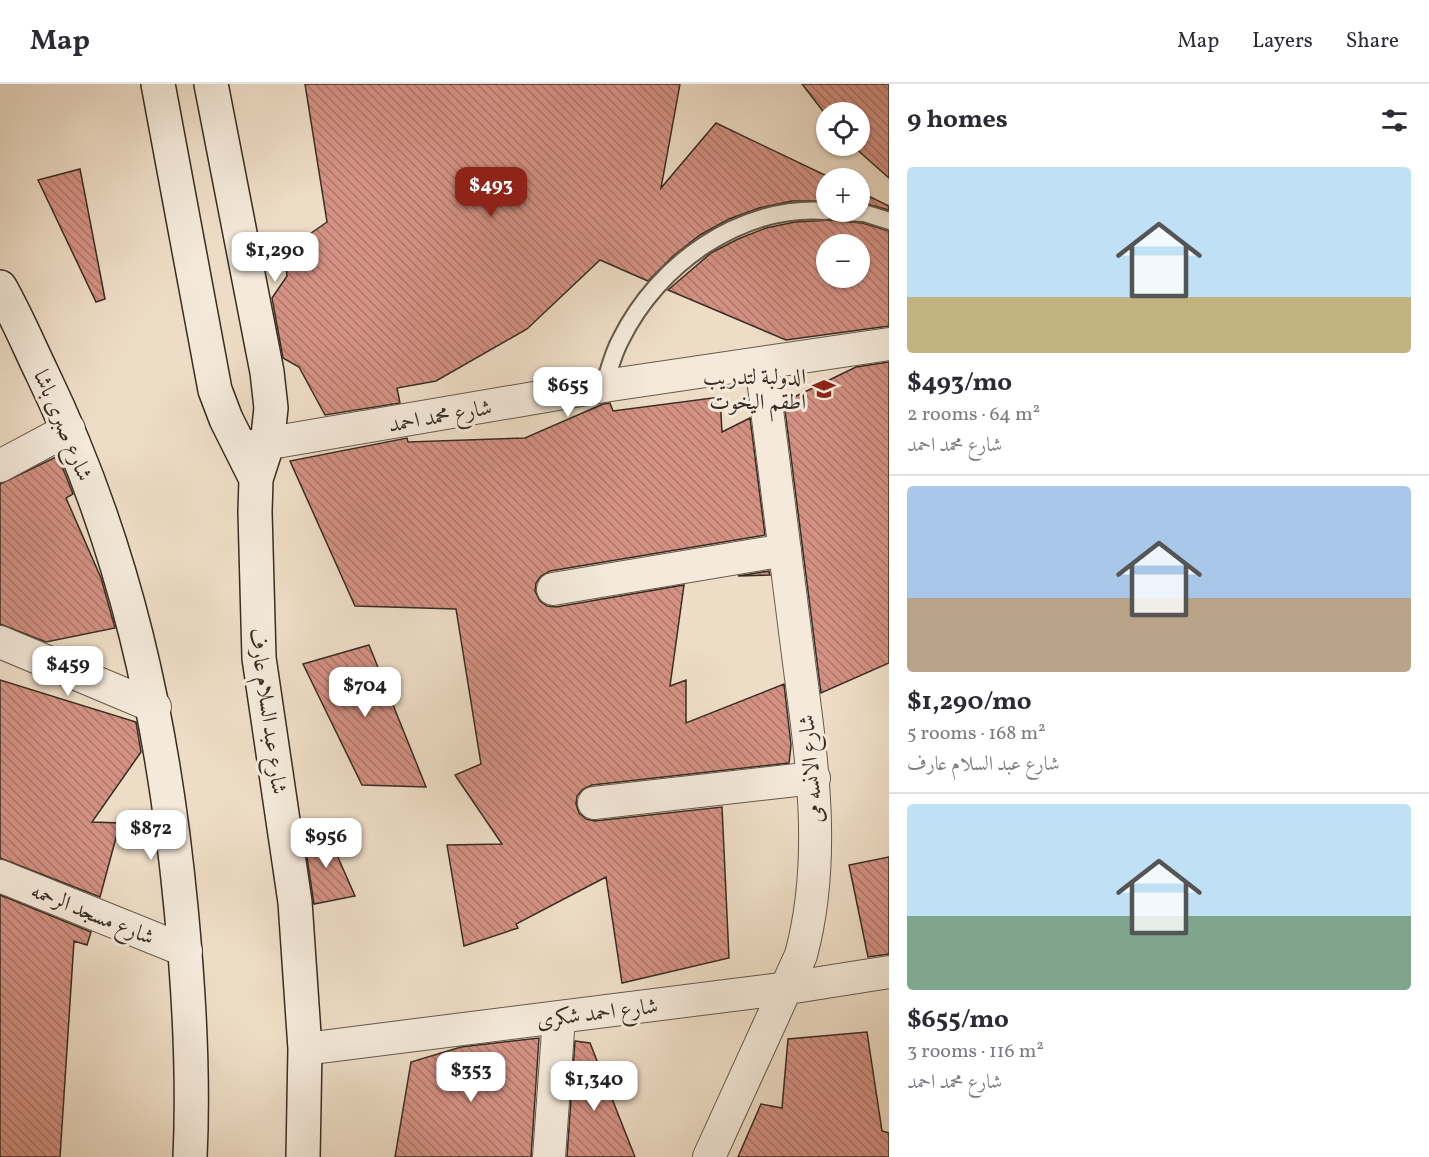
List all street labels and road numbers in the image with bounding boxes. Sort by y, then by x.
street label: شارع صبرى باشا [23,366,99,487]
street label: شارع محمد احمد [386,393,495,443]
street label: شارع عبد السلام عارف [238,626,294,797]
street label: شارع الانسه مى [792,713,834,824]
street label: شارع مسجد الرحمه [25,877,158,955]
street label: شارع احمد شكرى [535,992,660,1038]

